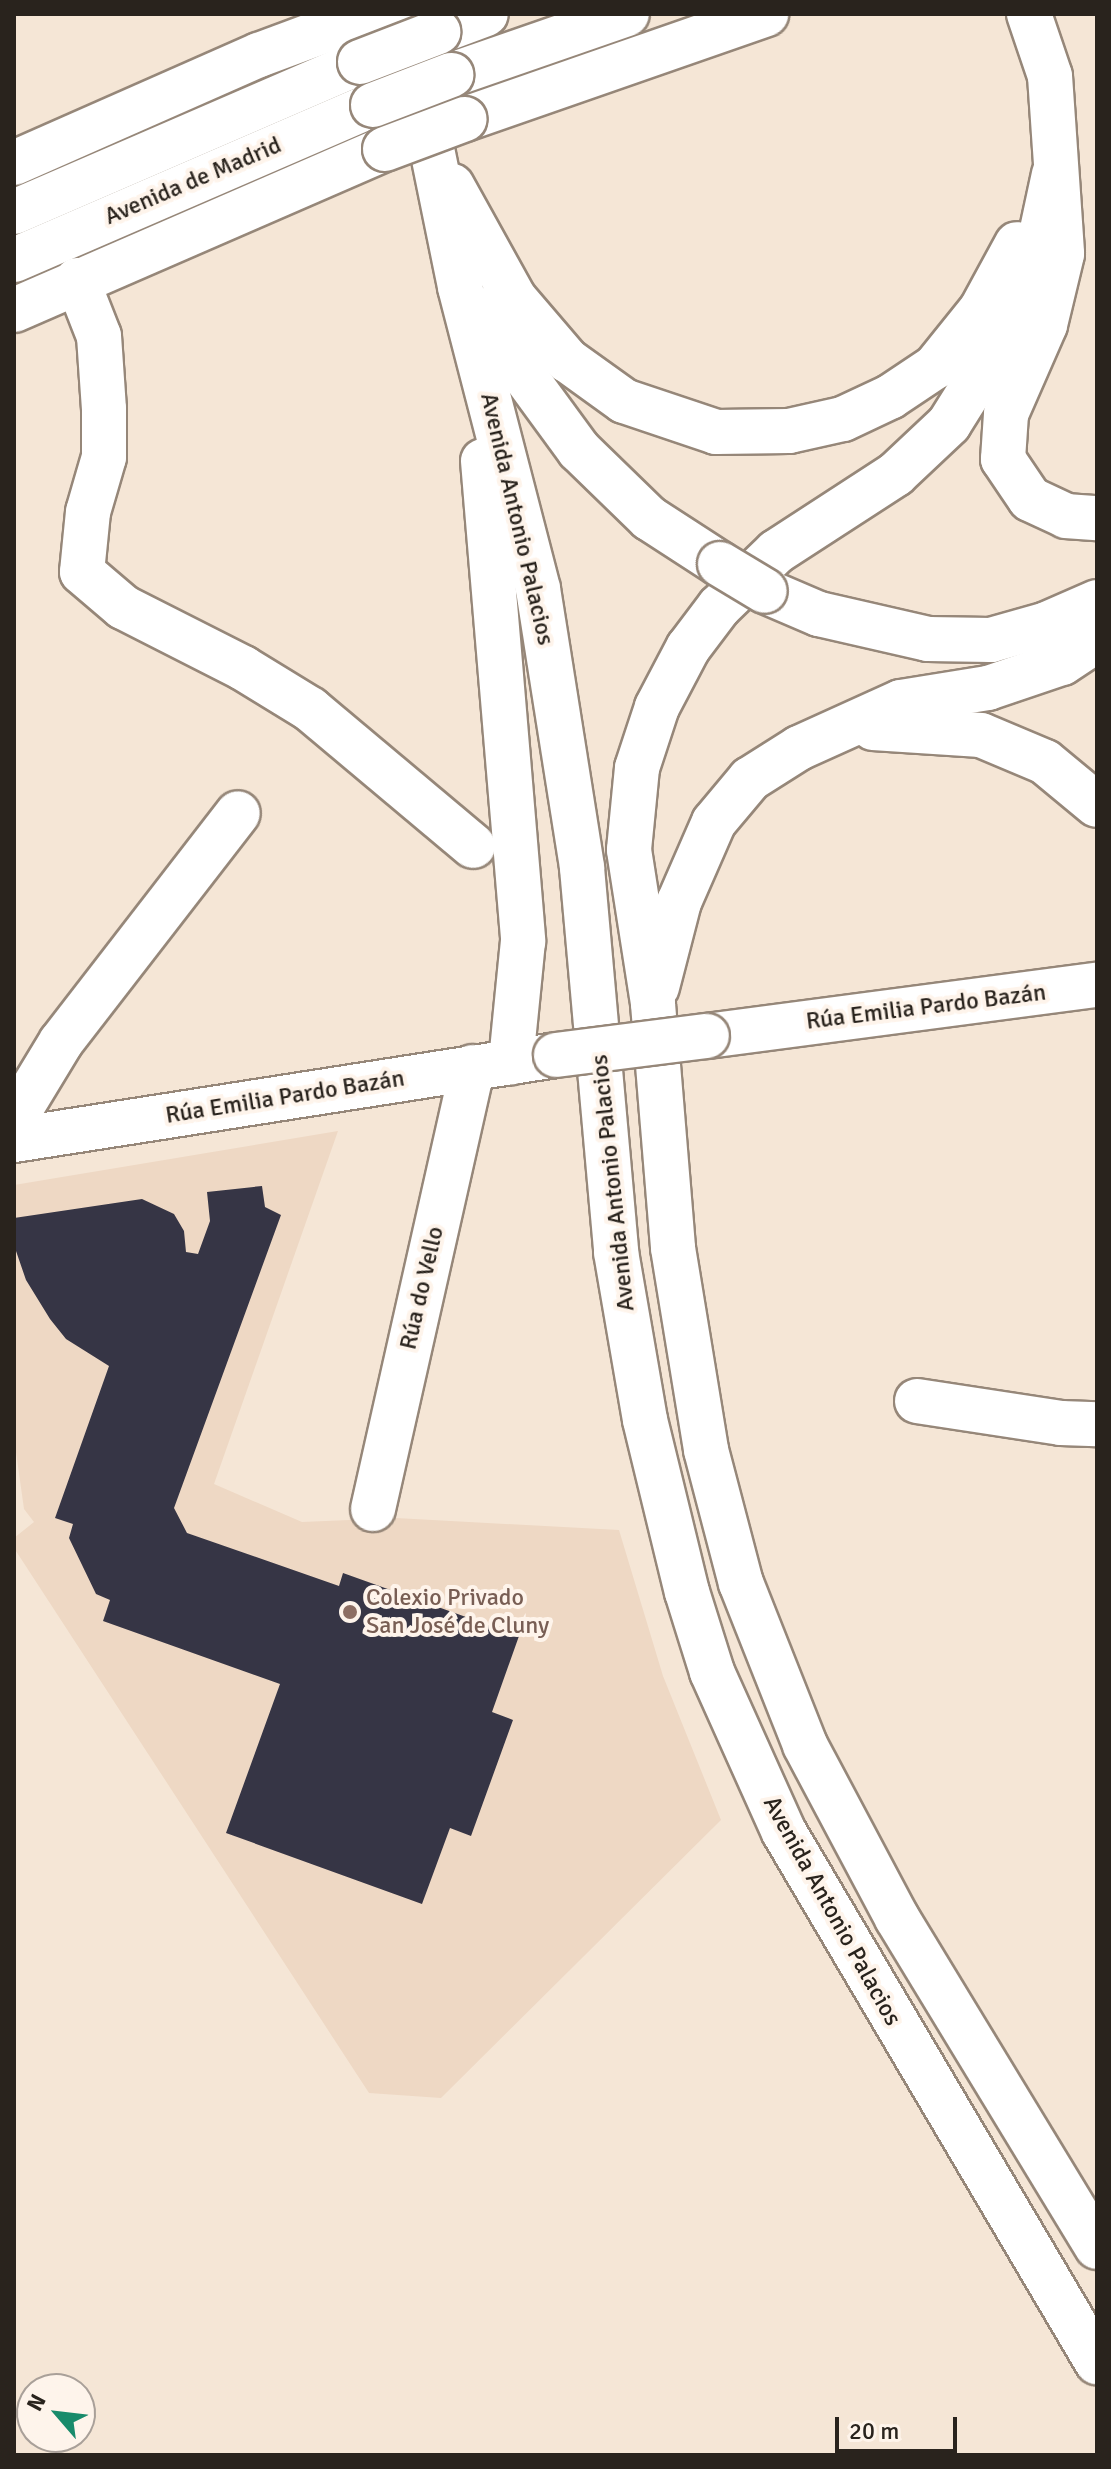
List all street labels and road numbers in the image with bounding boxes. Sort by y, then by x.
street label: Avenida de Madrid [100,131,286,231]
street label: Avenida Antonio Palacios [474,390,560,648]
street label: Rúa Emilia Pardo Bazán [804,978,1048,1036]
street label: Avenida Antonio Palacios [585,1053,641,1313]
street label: Rúa Emilia Pardo Bazán [163,1064,407,1130]
street label: Rúa do Vello [394,1224,450,1352]
street label: Avenida Antonio Palacios [757,1791,907,2031]

